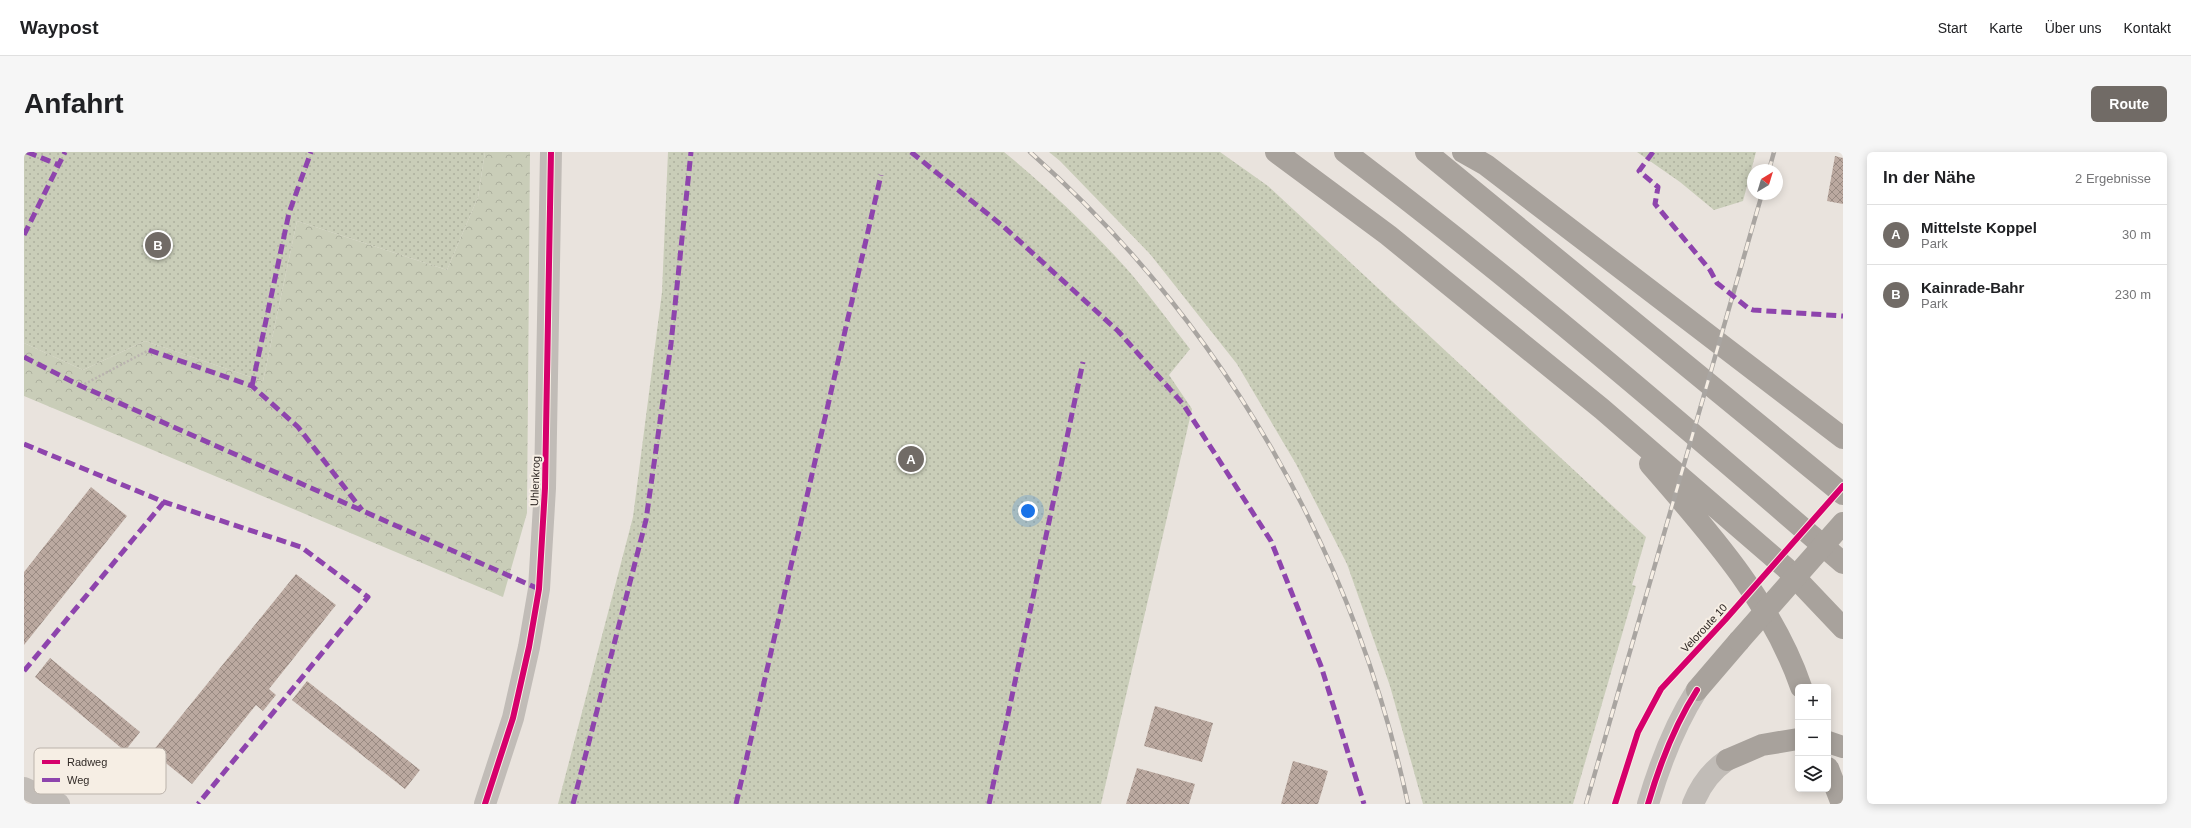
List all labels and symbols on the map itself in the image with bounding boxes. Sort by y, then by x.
north arrow [1747,164,1783,200]
pin: B [145,230,171,260]
pin: A [898,444,924,474]
street label: Uhlenkrog [528,456,542,506]
your location [1018,501,1038,521]
street label: Veloroute 10 [1679,601,1729,655]
legend [34,748,166,794]
text: Radweg [67,756,107,768]
text: Weg [67,774,89,786]

